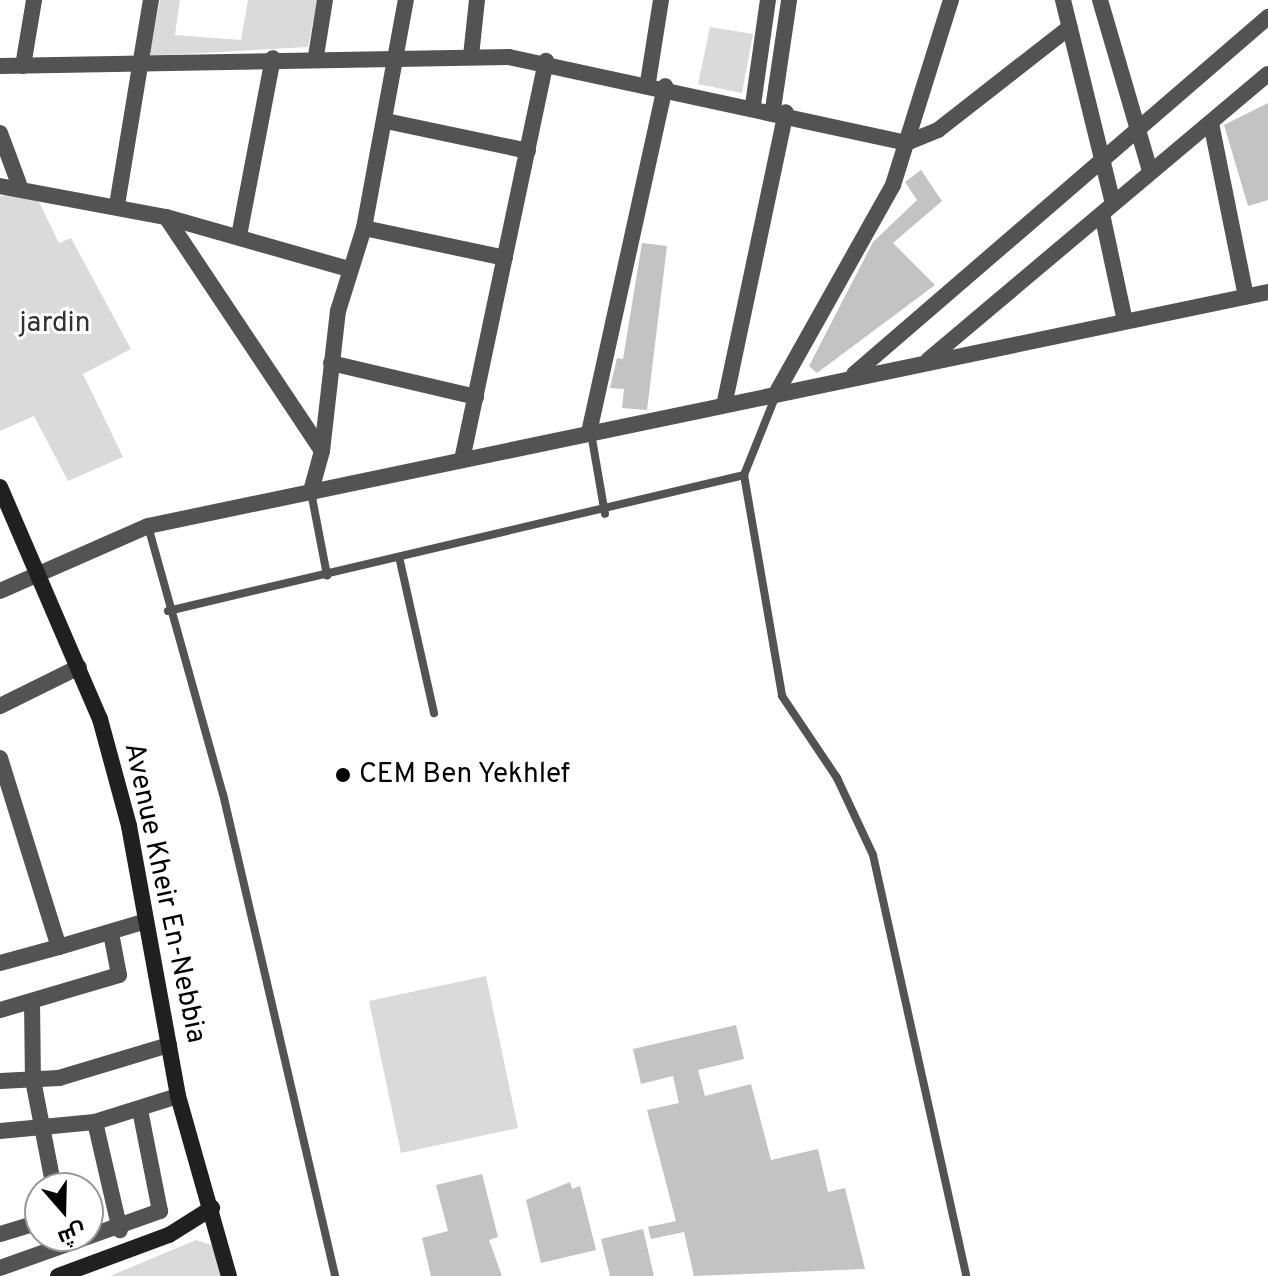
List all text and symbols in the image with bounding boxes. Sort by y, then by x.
park label: jardin [19,307,91,341]
street label: Avenue Kheir En-Nebbia [116,740,212,1046]
place label: CEM Ben Yekhlef [359,758,571,792]
marker: CEM Ben Yekhlef [334,766,352,784]
north arrow [24,1172,104,1252]
text: ش [54,1216,90,1251]

